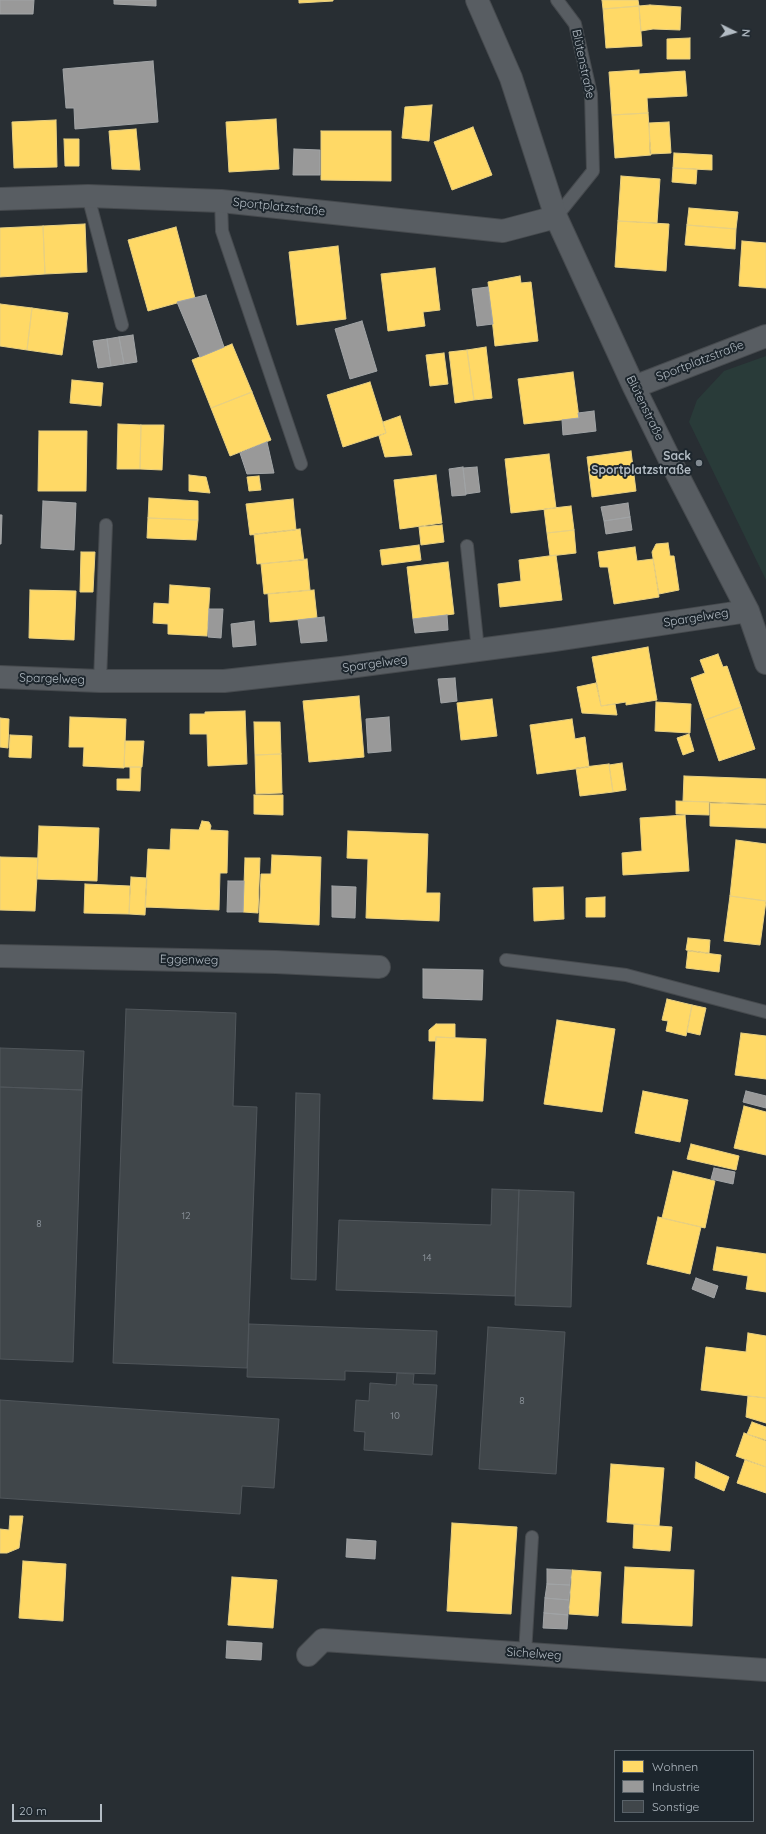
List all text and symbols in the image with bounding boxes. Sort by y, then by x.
north arrow [714,12,754,52]
street label: Blütenstraße [569,28,597,100]
text: N [739,28,753,38]
street label: Sportplatzstraße [232,195,326,219]
street label: Sportplatzstraße [654,338,746,384]
street label: Blütenstraße [623,373,667,443]
place label: Sack Sportplatzstraße [591,449,691,477]
marker: Sack Sportplatzstraße [694,458,704,468]
street label: Spargelweg [662,606,730,630]
street label: Spargelweg [342,652,408,676]
street label: Spargelweg [19,671,85,687]
street label: Eggenweg [160,952,218,968]
house number: 12 [181,1210,191,1222]
house number: 8 [36,1218,42,1230]
house number: 14 [423,1252,431,1264]
house number: 8 [519,1395,525,1407]
house number: 10 [390,1410,400,1422]
street label: Sichelweg [506,1645,562,1663]
legend [614,1750,754,1822]
text: Wohnen [652,1759,698,1774]
text: Industrie [652,1779,700,1794]
scale bar [14,1796,104,1822]
text: Sonstige [652,1799,699,1814]
text: 20 m [19,1803,47,1818]

